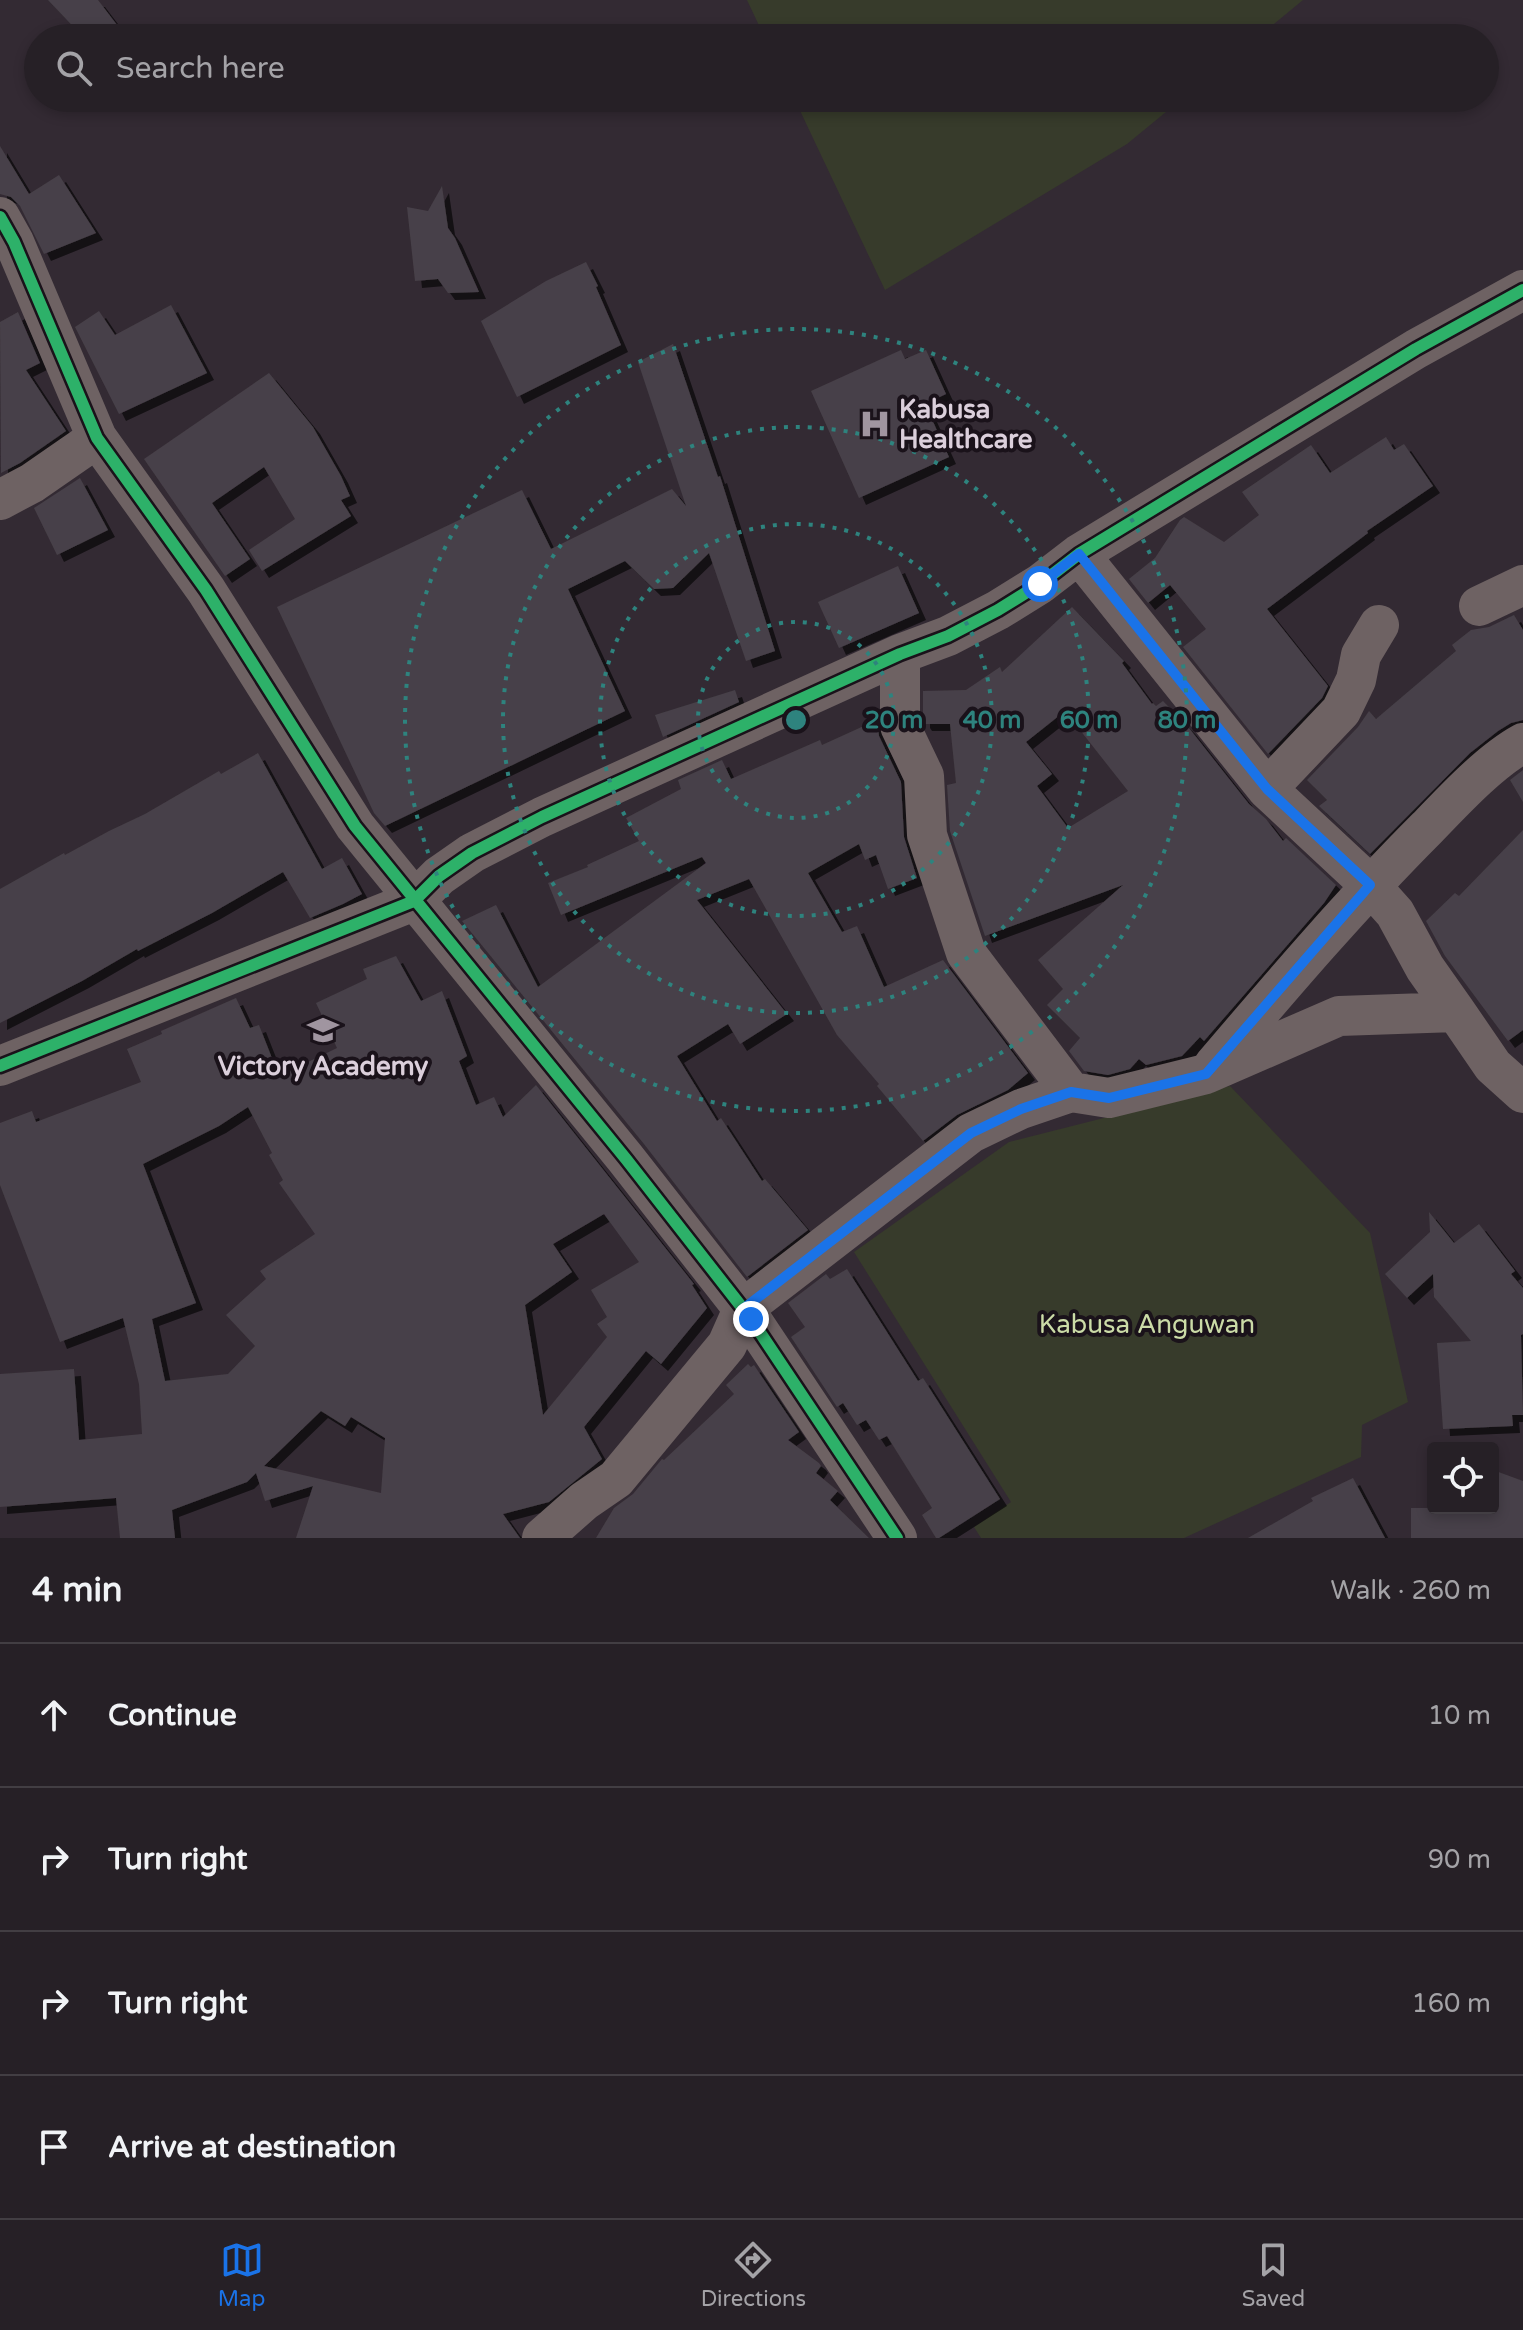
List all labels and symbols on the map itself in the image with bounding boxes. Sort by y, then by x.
place label: Kabusa Healthcare [899,394,1033,455]
hospital icon: Kabusa Healthcare [858,407,892,441]
route start [1022,566,1058,602]
centre of rings [782,706,810,734]
text: 20 m [865,706,923,735]
text: 40 m [963,706,1021,735]
text: 60 m [1060,706,1118,735]
text: 80 m [1158,706,1216,735]
school or university icon: Victory Academy [306,1013,340,1047]
place label: Victory Academy [218,1051,428,1082]
route end [733,1301,769,1337]
park label: Kabusa Anguwan [1039,1309,1255,1340]

